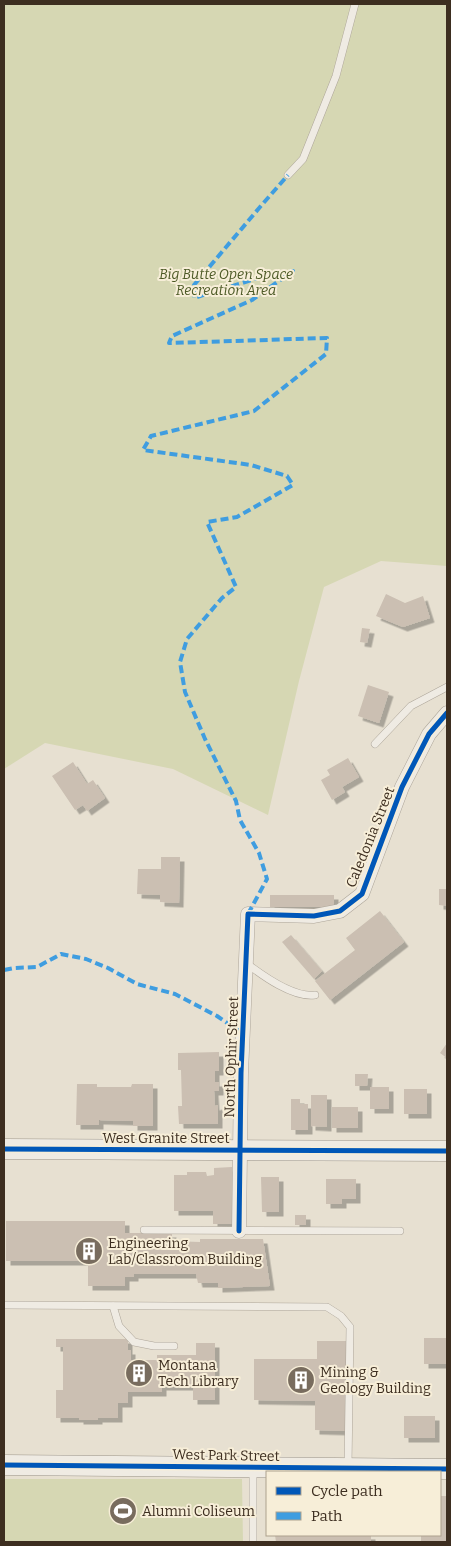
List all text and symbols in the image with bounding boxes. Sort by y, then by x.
park label: Big Butte Open Space Recreation Area [159,266,293,299]
street label: Caledonia Street [342,784,398,890]
street label: North Ophir Street [221,996,242,1118]
street label: West Granite Street [102,1130,230,1147]
place label: Engineering Lab/Classroom Building [108,1235,262,1268]
building icon: Engineering Lab/Classroom Building [74,1236,104,1266]
place label: Montana Tech Library [158,1357,239,1390]
building icon: Montana Tech Library [124,1358,154,1388]
place label: Mining & Geology Building [320,1364,431,1397]
building icon: Mining & Geology Building [286,1365,316,1395]
street label: West Park Street [172,1446,280,1465]
legend [266,1471,441,1536]
text: Cycle path [311,1482,383,1500]
sports icon: Alumni Coliseum [108,1496,138,1526]
place label: Alumni Coliseum [142,1503,256,1520]
text: Path [311,1507,343,1525]

